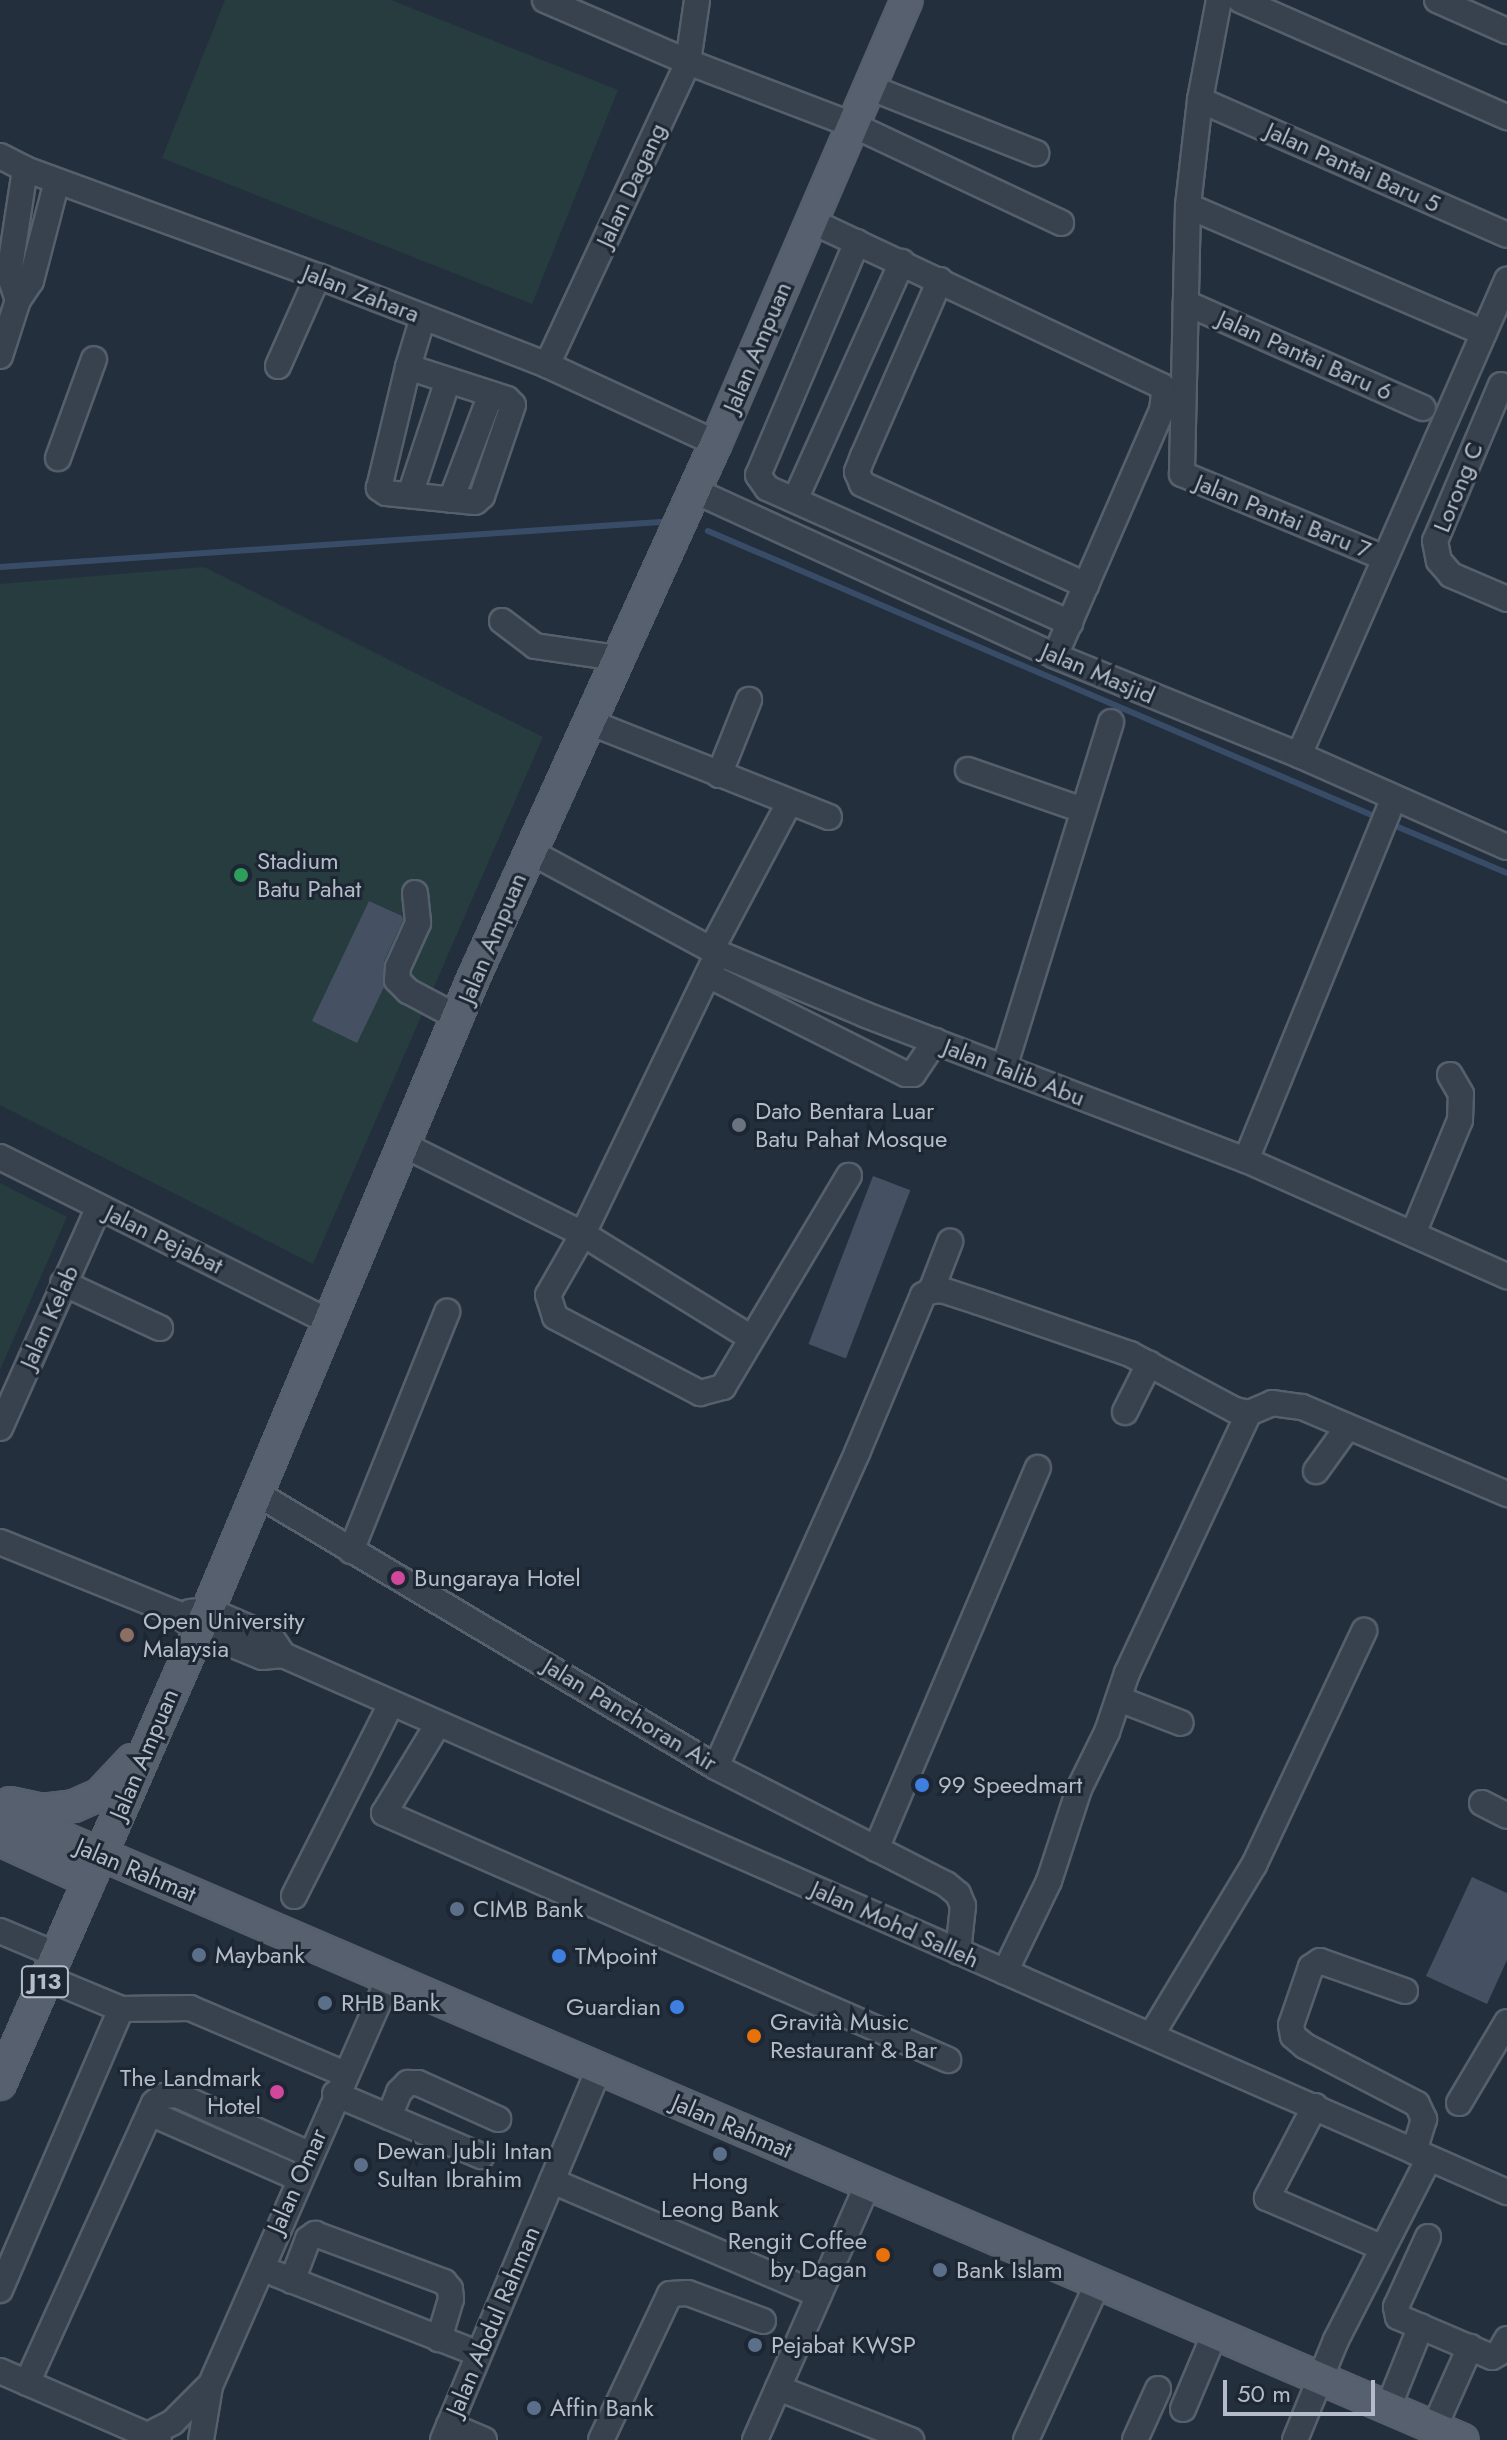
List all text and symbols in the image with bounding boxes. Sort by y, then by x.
street label: Jalan Pantai Baru 5 [1261,116,1445,218]
street label: Jalan Dagang [590,118,672,252]
street label: Jalan Zahara [299,258,423,328]
street label: Jalan Ampuan [717,277,797,417]
street label: Jalan Pantai Baru 6 [1213,304,1397,406]
street label: Lorong C [1427,438,1489,536]
street label: Jalan Pantai Baru 7 [1191,468,1375,564]
street label: Jalan Masjid [1037,636,1159,710]
place label: Stadium Batu Pahat [257,847,361,903]
marker: Stadium Batu Pahat [232,866,250,884]
street label: Jalan Ampuan [452,868,532,1008]
street label: Jalan Talib Abu [939,1032,1089,1112]
place label: Dato Bentara Luar Batu Pahat Mosque [755,1097,947,1153]
marker: Dato Bentara Luar Batu Pahat Mosque [730,1116,748,1134]
street label: Jalan Pejabat [100,1198,228,1280]
street label: Jalan Kelab [13,1261,85,1373]
place label: Bungaraya Hotel [414,1564,581,1592]
marker: Bungaraya Hotel [389,1569,407,1587]
place label: Open University Malaysia [143,1607,305,1663]
marker: Open University Malaysia [118,1626,136,1644]
street label: Jalan Panchoran Air [538,1651,722,1777]
street label: Jalan Ampuan [104,1684,184,1824]
place label: 99 Speedmart [938,1771,1082,1799]
marker: 99 Speedmart [913,1776,931,1794]
street label: Jalan Rahmat [72,1832,200,1908]
street label: Jalan Mohd Salleh [807,1874,983,1974]
place label: CIMB Bank [473,1895,583,1923]
marker: CIMB Bank [448,1900,466,1918]
place label: Maybank [215,1941,305,1969]
place label: TMpoint [575,1942,657,1970]
marker: Maybank [190,1946,208,1964]
marker: TMpoint [550,1947,568,1965]
road number: J13 [19,1964,71,2000]
place label: RHB Bank [341,1989,440,2017]
place label: Guardian [566,1993,661,2021]
marker: RHB Bank [316,1994,334,2012]
marker: Guardian [668,1998,686,2016]
place label: Gravità Music Restaurant & Bar [770,2008,937,2064]
marker: Gravità Music Restaurant & Bar [745,2027,763,2045]
place label: The Landmark Hotel [120,2064,261,2120]
marker: The Landmark Hotel [268,2083,286,2101]
street label: Jalan Rahmat [668,2088,796,2164]
street label: Jalan Omar [261,2124,333,2238]
place label: Dewan Jubli Intan Sultan Ibrahim [377,2137,552,2193]
marker: Hong Leong Bank [711,2145,729,2163]
marker: Dewan Jubli Intan Sultan Ibrahim [352,2156,370,2174]
place label: Hong Leong Bank [661,2167,779,2223]
street label: Jalan Abdul Rahman [440,2222,546,2420]
place label: Rengit Coffee by Dagan [728,2227,867,2283]
marker: Rengit Coffee by Dagan [874,2246,892,2264]
place label: Bank Islam [956,2256,1063,2284]
marker: Bank Islam [931,2261,949,2279]
place label: Pejabat KWSP [771,2331,916,2359]
marker: Pejabat KWSP [746,2336,764,2354]
scale bar [1227,2364,1379,2414]
text: 50 m [1237,2376,1291,2411]
place label: Affin Bank [550,2394,654,2422]
marker: Affin Bank [525,2399,543,2417]

